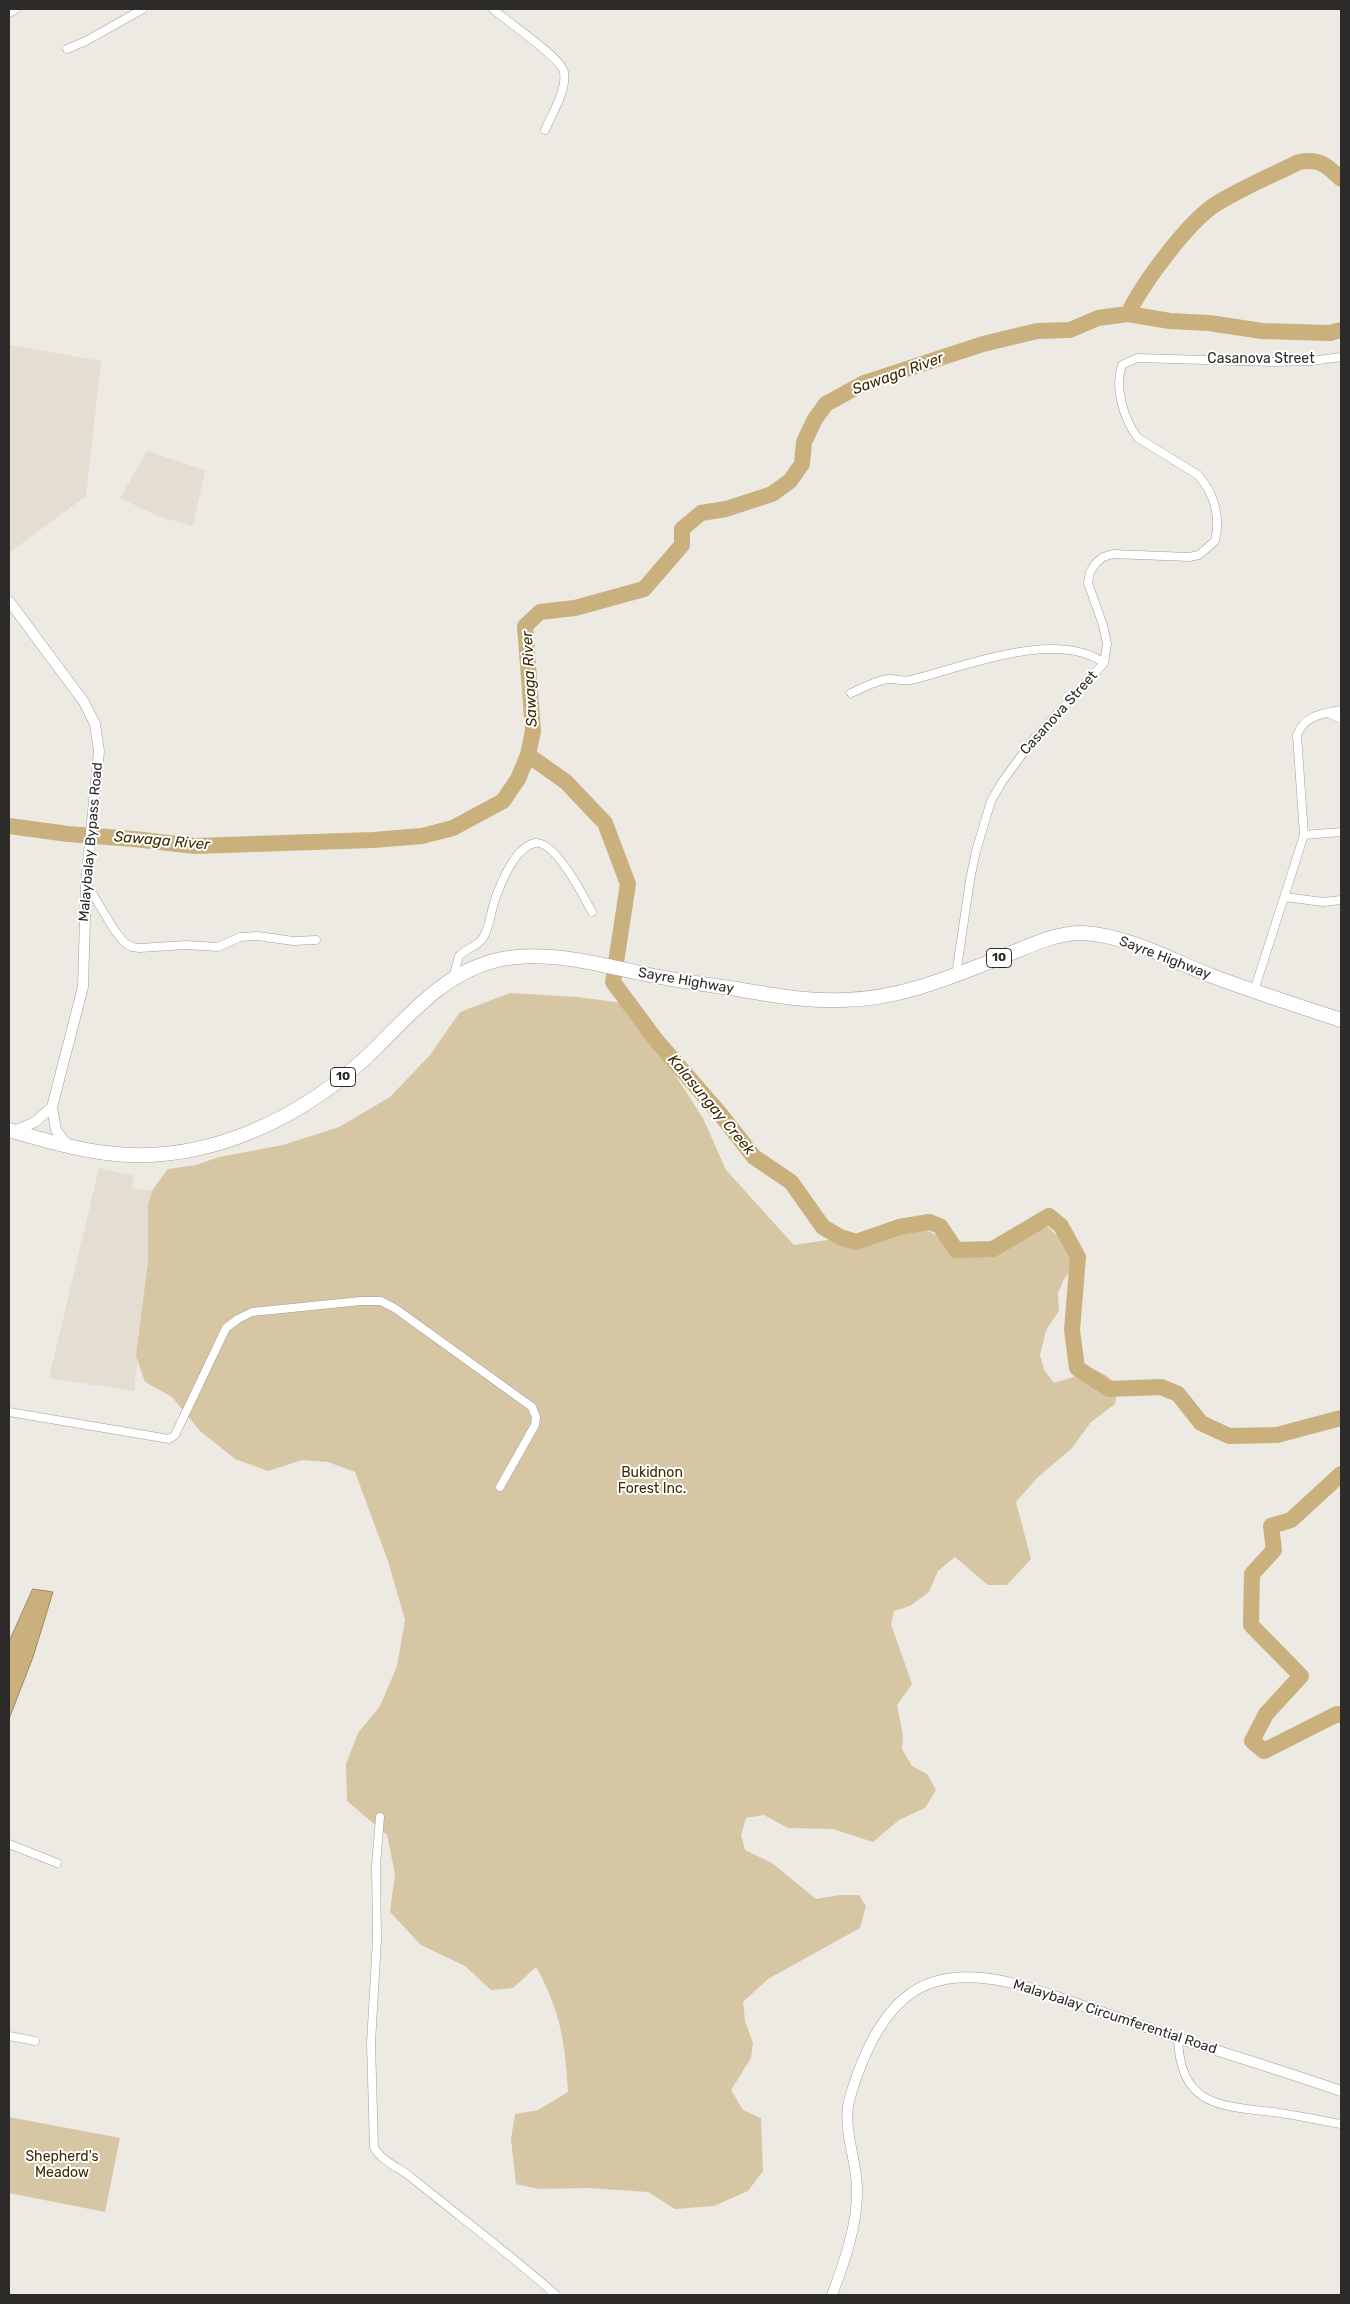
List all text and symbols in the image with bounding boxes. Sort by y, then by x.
water label: Sawaga River [850,349,946,399]
street label: Casanova Street [1207,351,1315,367]
water label: Sawaga River [519,631,541,727]
street label: Casanova Street [1017,668,1101,758]
street label: Malaybalay Bypass Road [76,762,106,922]
water label: Sawaga River [113,828,211,854]
street label: Sayre Highway [1117,933,1213,983]
road number: 10 [986,948,1012,968]
street label: Sayre Highway [637,964,735,998]
water label: Kalasungay Creek [664,1051,758,1159]
road number: 10 [330,1068,356,1086]
park label: Bukidnon Forest Inc. [618,1465,686,1498]
street label: Malaybalay Circumferential Road [1011,1976,1219,2058]
park label: Shepherd's Meadow [25,2149,99,2182]

